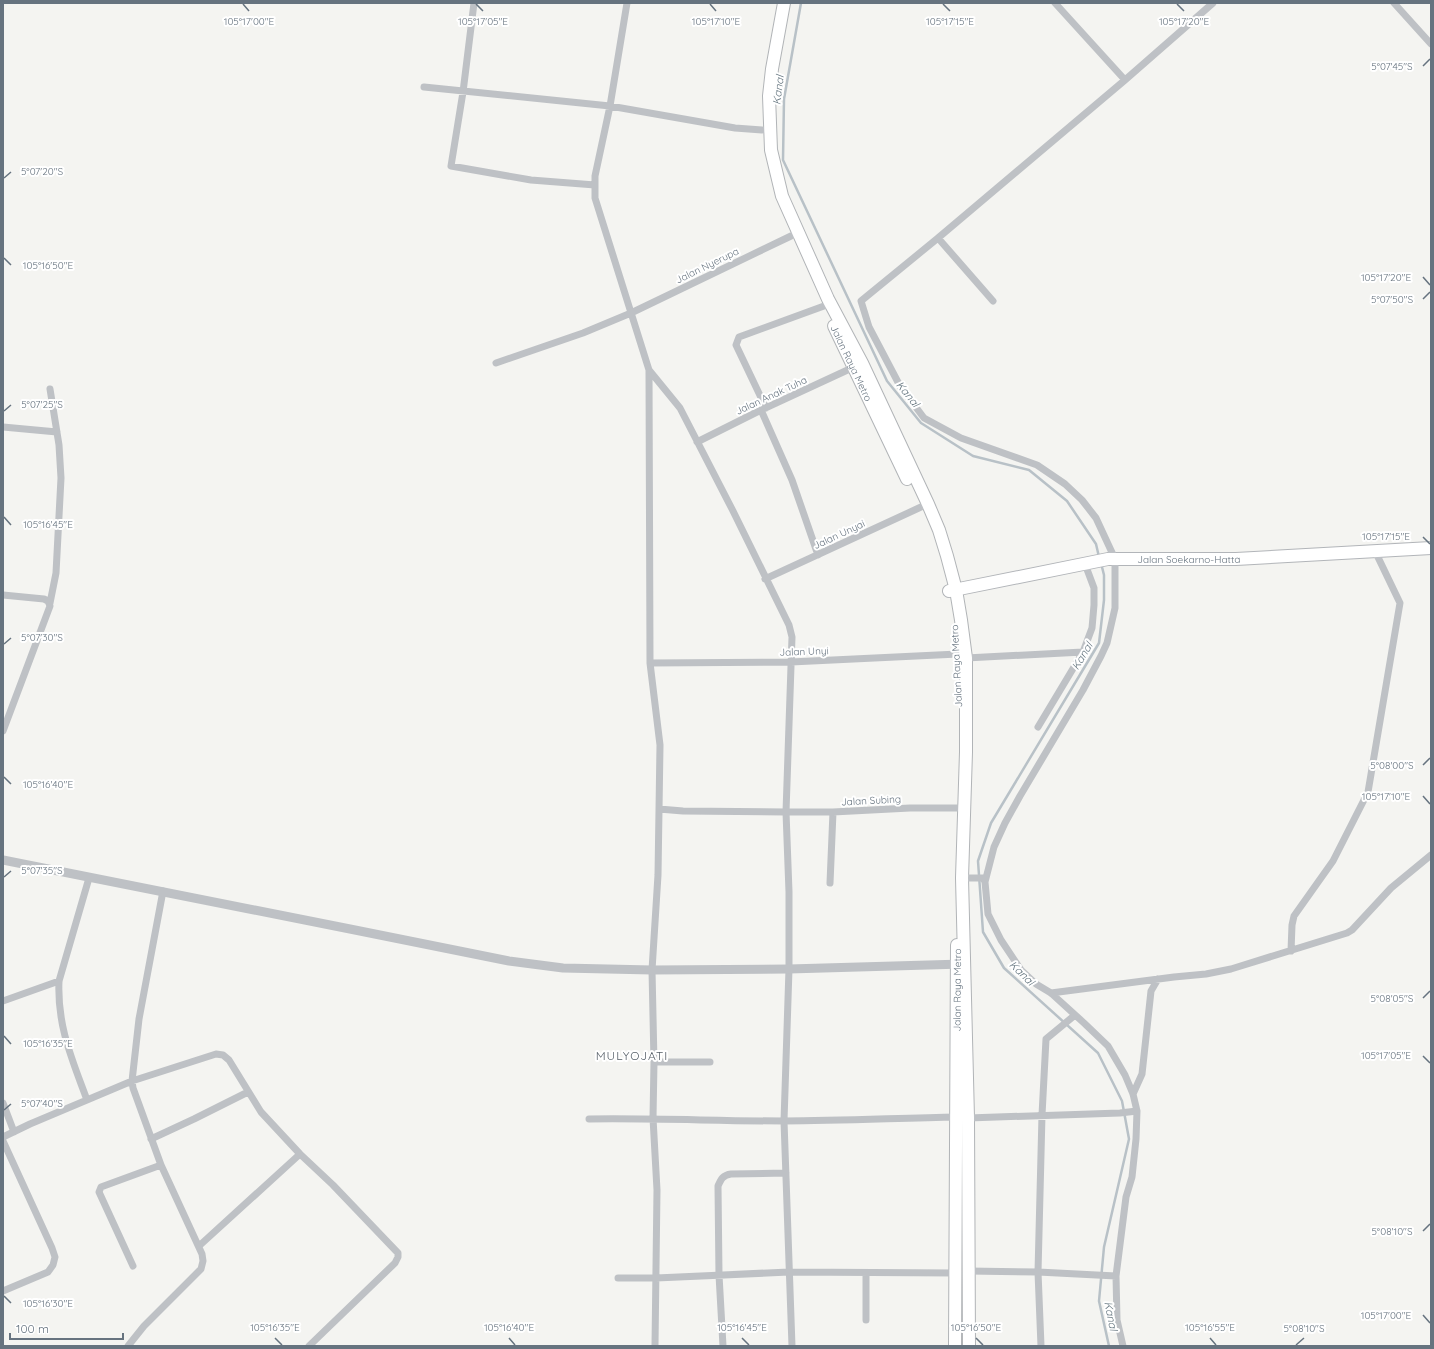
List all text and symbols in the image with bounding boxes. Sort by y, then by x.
text: 105°17'00"E [224,15,275,28]
text: 105°17'05"E [458,15,508,28]
text: 105°17'10"E [692,15,740,28]
text: 105°17'15"E [926,15,974,28]
text: 105°17'20"E [1159,15,1209,28]
text: 5°07'45"S [1371,60,1413,73]
water label: Kanal [769,73,787,106]
text: 5°07'20"S [21,165,63,178]
street label: Jalan Nyerupa [673,245,741,286]
text: 105°16'50"E [23,259,73,272]
text: 105°17'20"E [1361,271,1411,284]
text: 5°07'50"S [1371,293,1413,306]
street label: Jalan Raya Metro [827,323,875,403]
street label: Jalan Anak Tuha [733,373,809,418]
water label: Kanal [893,378,924,411]
text: 5°07'25"S [21,398,63,411]
street label: Jalan Unyai [811,517,867,552]
text: 105°16'45"E [23,518,73,531]
text: 105°17'15"E [1362,530,1410,543]
street label: Jalan Soekarno-Hatta [1137,553,1241,566]
street label: Jalan Raya Metro [948,624,965,708]
text: 5°07'30"S [21,631,63,644]
water label: Kanal [1068,638,1096,672]
street label: Jalan Unyi [779,644,829,659]
text: 5°08'00"S [1370,759,1414,772]
text: 105°16'40"E [23,778,73,791]
text: 105°17'10"E [1362,790,1410,803]
street label: Jalan Subing [841,792,901,809]
text: 5°07'35"S [21,864,63,877]
street label: Jalan Raya Metro [951,948,964,1032]
water label: Kanal [1006,958,1039,989]
text: 5°08'05"S [1371,992,1414,1005]
text: 105°16'35"E [23,1037,73,1050]
district label: MULYOJATI [596,1048,668,1063]
text: 105°17'05"E [1361,1049,1411,1062]
text: 5°07'40"S [21,1097,63,1110]
text: 5°08'10"S [1371,1225,1413,1238]
text: 105°16'30"E [23,1297,73,1310]
water label: Kanal [1101,1300,1121,1333]
text: 105°17'00"E [1361,1309,1412,1322]
scale bar [10,1315,123,1341]
text: 100 m [16,1321,49,1336]
text: 105°16'35"E [250,1321,300,1334]
text: 105°16'40"E [484,1321,534,1334]
text: 105°16'45"E [717,1321,767,1334]
text: 105°16'50"E [951,1321,1001,1334]
text: 105°16'55"E [1185,1321,1235,1334]
text: 5°08'10"S [1283,1322,1325,1335]

